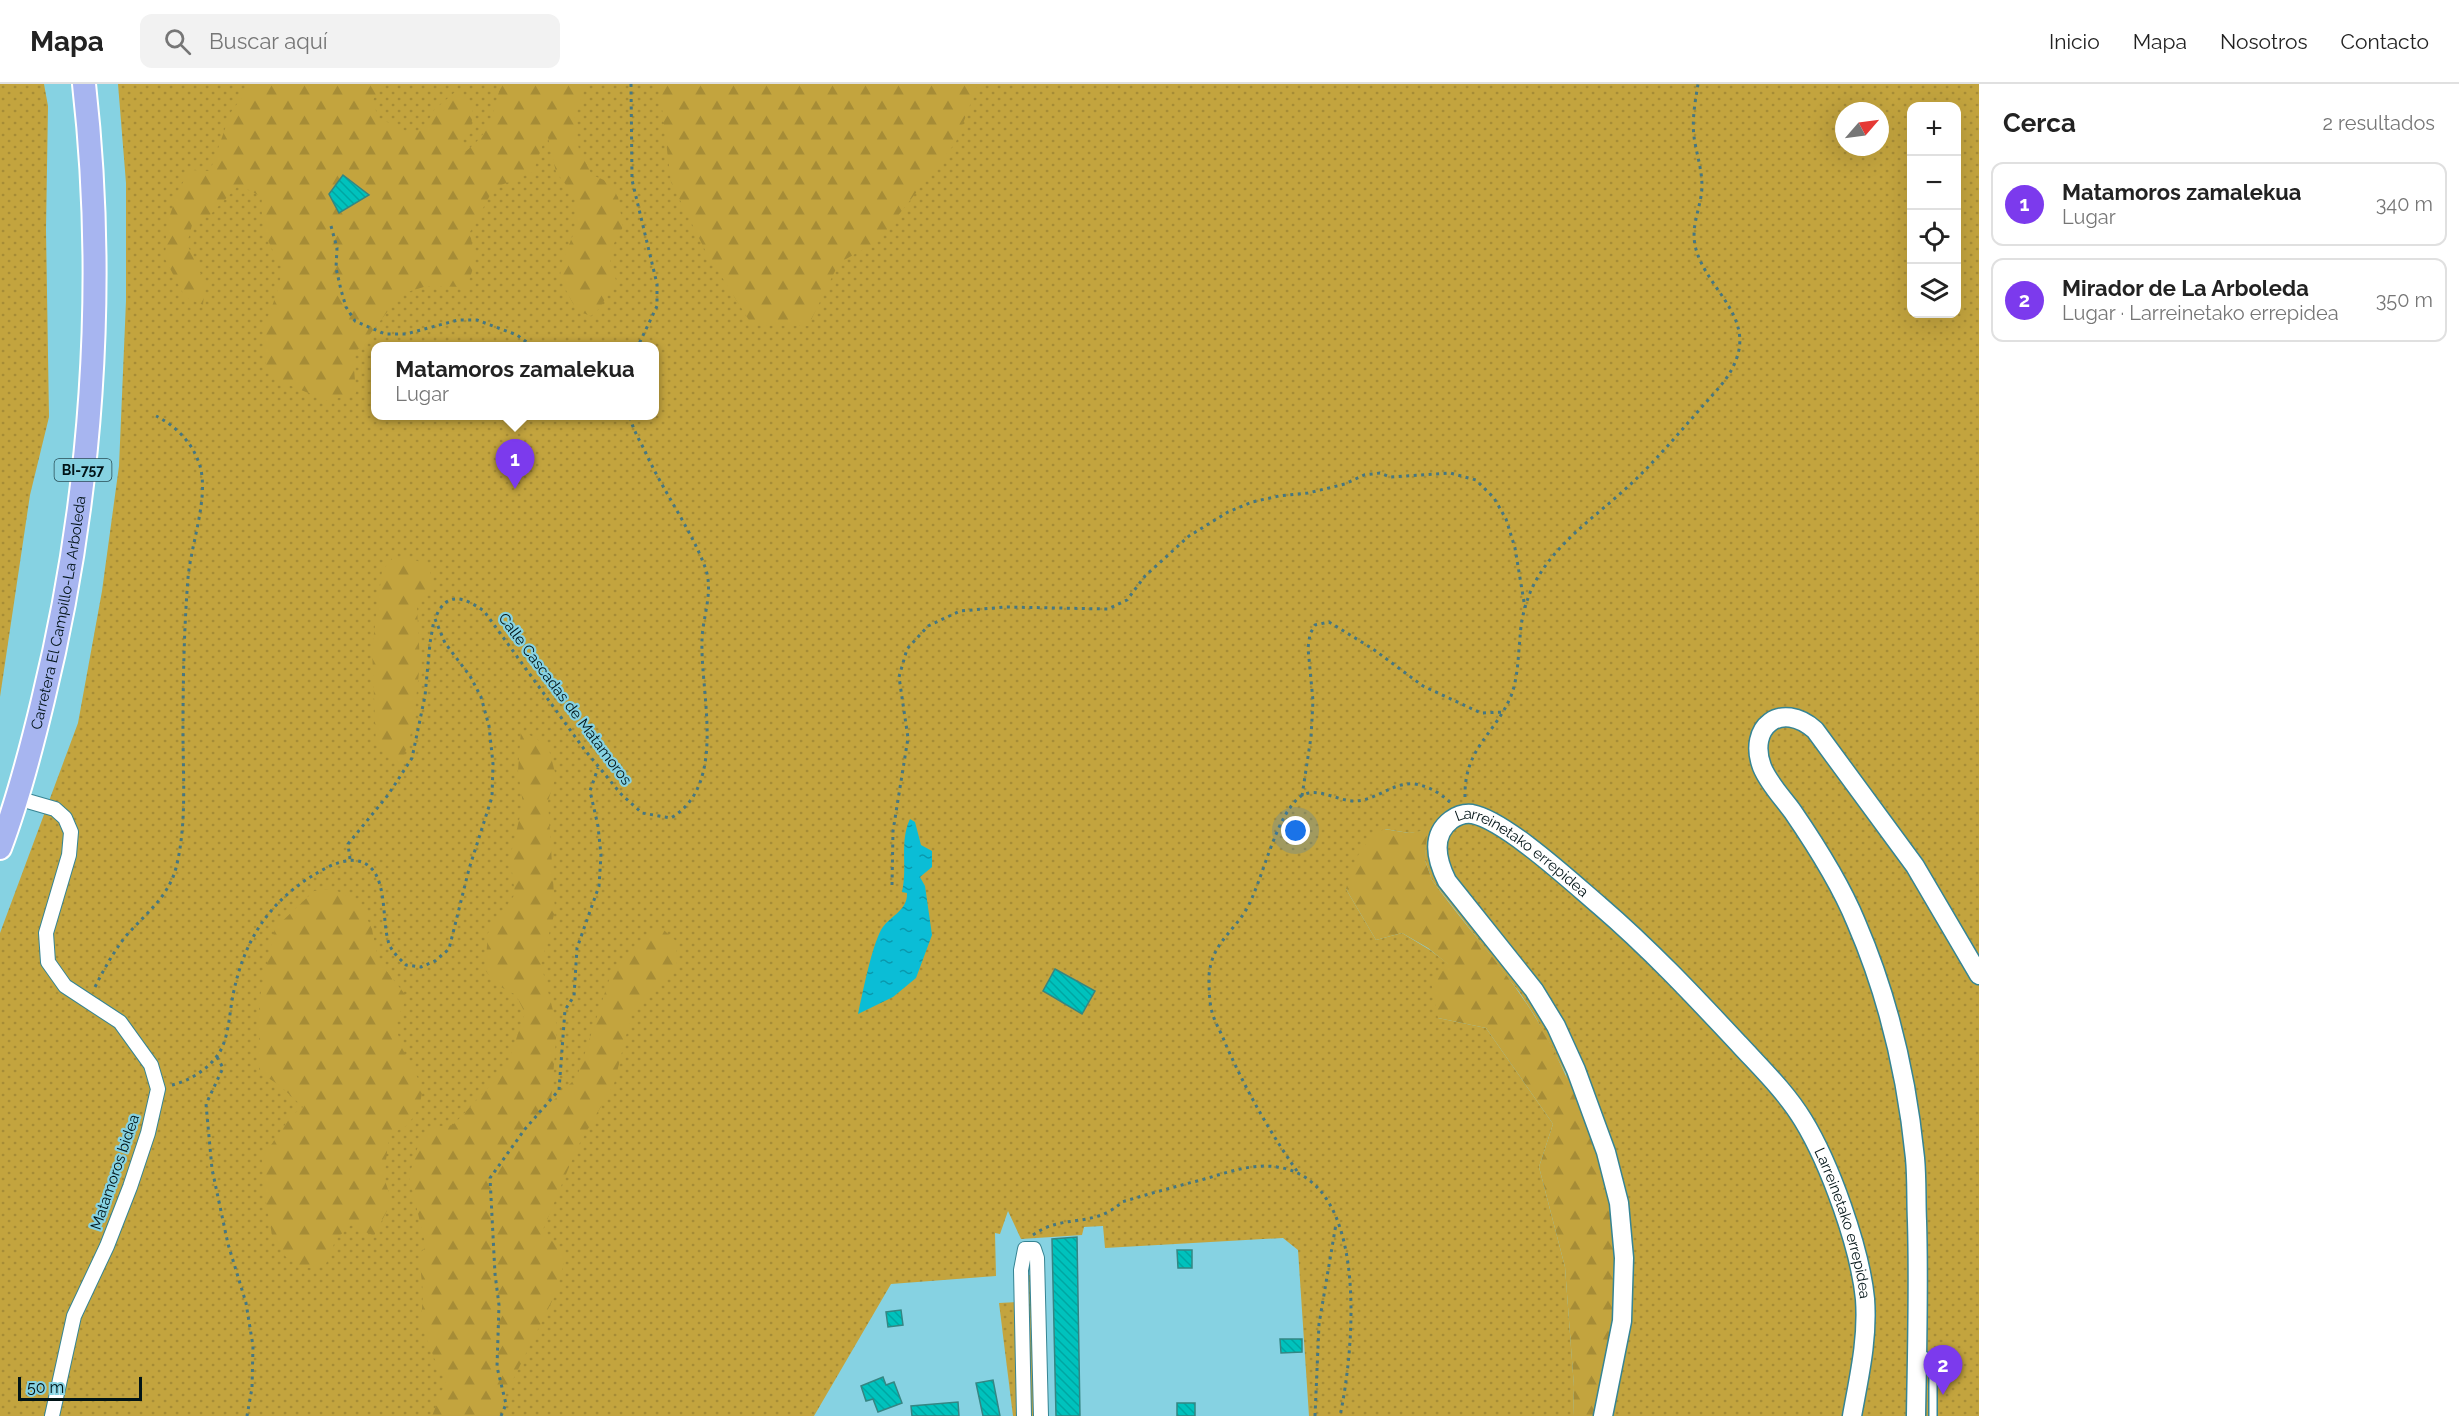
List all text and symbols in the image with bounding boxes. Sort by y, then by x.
search box [140,14,560,68]
text: Mapa [30,25,104,58]
icon: search [161,25,194,58]
text: Buscar aquí [209,28,328,54]
text: Inicio [2049,29,2100,54]
text: Mapa [2133,29,2187,54]
text: Nosotros [2220,29,2308,54]
text: Contacto [2341,29,2429,54]
north arrow [1835,102,1889,156]
map controls [1907,102,1961,318]
button: + [1907,102,1961,156]
text: Cerca [2003,108,2076,138]
text: 2 resultados [2322,111,2435,135]
button: − [1907,156,1961,210]
text: Matamoros zamalekua [2062,179,2301,205]
text: 1 [2020,192,2029,216]
text: 340 m [2376,192,2433,216]
text: Lugar [2062,205,2116,229]
button: locate [1907,210,1961,264]
button: layers [1907,264,1961,318]
text: Mirador de La Arboleda [2062,275,2309,301]
text: 2 [2019,288,2030,312]
text: 350 m [2376,288,2433,312]
text: Lugar · Larreinetako errepidea [2062,301,2339,325]
popup [371,342,659,420]
text: Matamoros zamalekua [395,356,635,382]
text: Lugar [395,382,449,406]
pin: 1 [496,440,534,489]
road number: BI-757 [54,459,112,481]
street label: Carretera El Campillo-La Arboleda [27,495,90,731]
street label: Calle Cascadas de Matamoros [495,610,635,788]
street label: Larreinetako errepidea [1452,805,1592,901]
your location [1281,816,1310,845]
street label: Matamoros bidea [87,1112,143,1232]
street label: Larreinetako errepidea [1810,1145,1874,1300]
pin: 2 [1924,1346,1962,1395]
scale bar [18,1374,142,1402]
text: 50 m [27,1378,64,1397]

